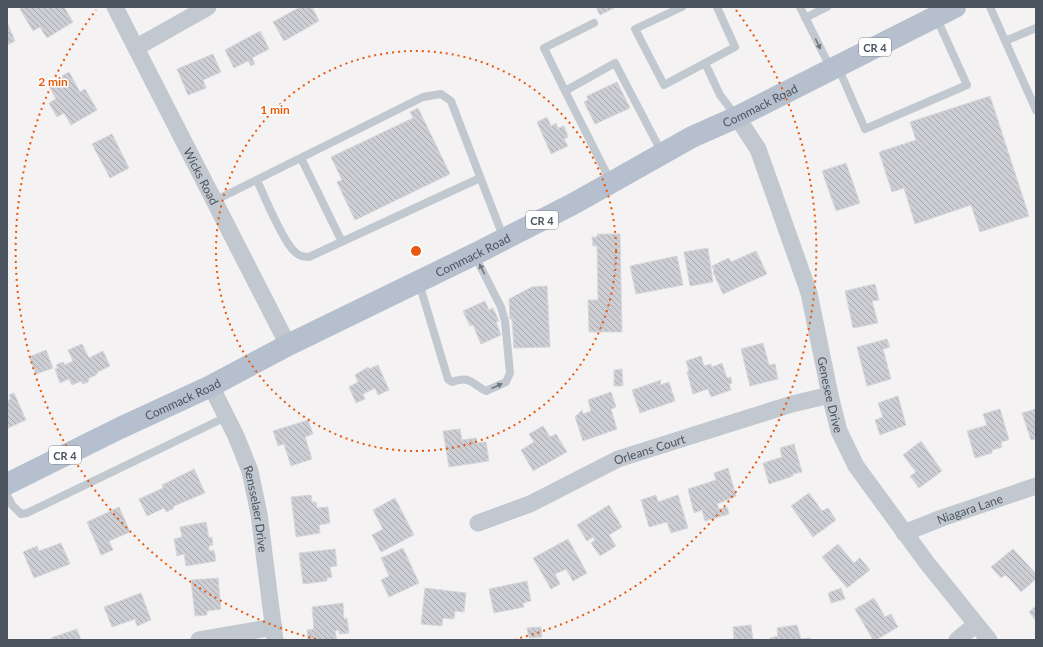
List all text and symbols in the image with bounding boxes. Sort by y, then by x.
one-way arrow [815,38,821,49]
road number: CR 4 [859,38,891,56]
text: 2 min [38,74,68,89]
street label: Commack Road [720,80,800,130]
text: 1 min [260,102,290,117]
street label: Wicks Road [181,145,222,207]
road number: CR 4 [526,211,558,229]
street label: Commack Road [433,230,513,280]
centre of rings [409,244,423,258]
one-way arrow [478,263,485,275]
street label: Genesee Drive [815,355,847,434]
street label: Commack Road [142,375,223,423]
one-way arrow [491,383,503,389]
street label: Orleans Court [612,431,688,467]
road number: CR 4 [49,446,81,464]
street label: Rensselaer Drive [241,463,271,553]
street label: Niagara Lane [934,490,1005,527]

